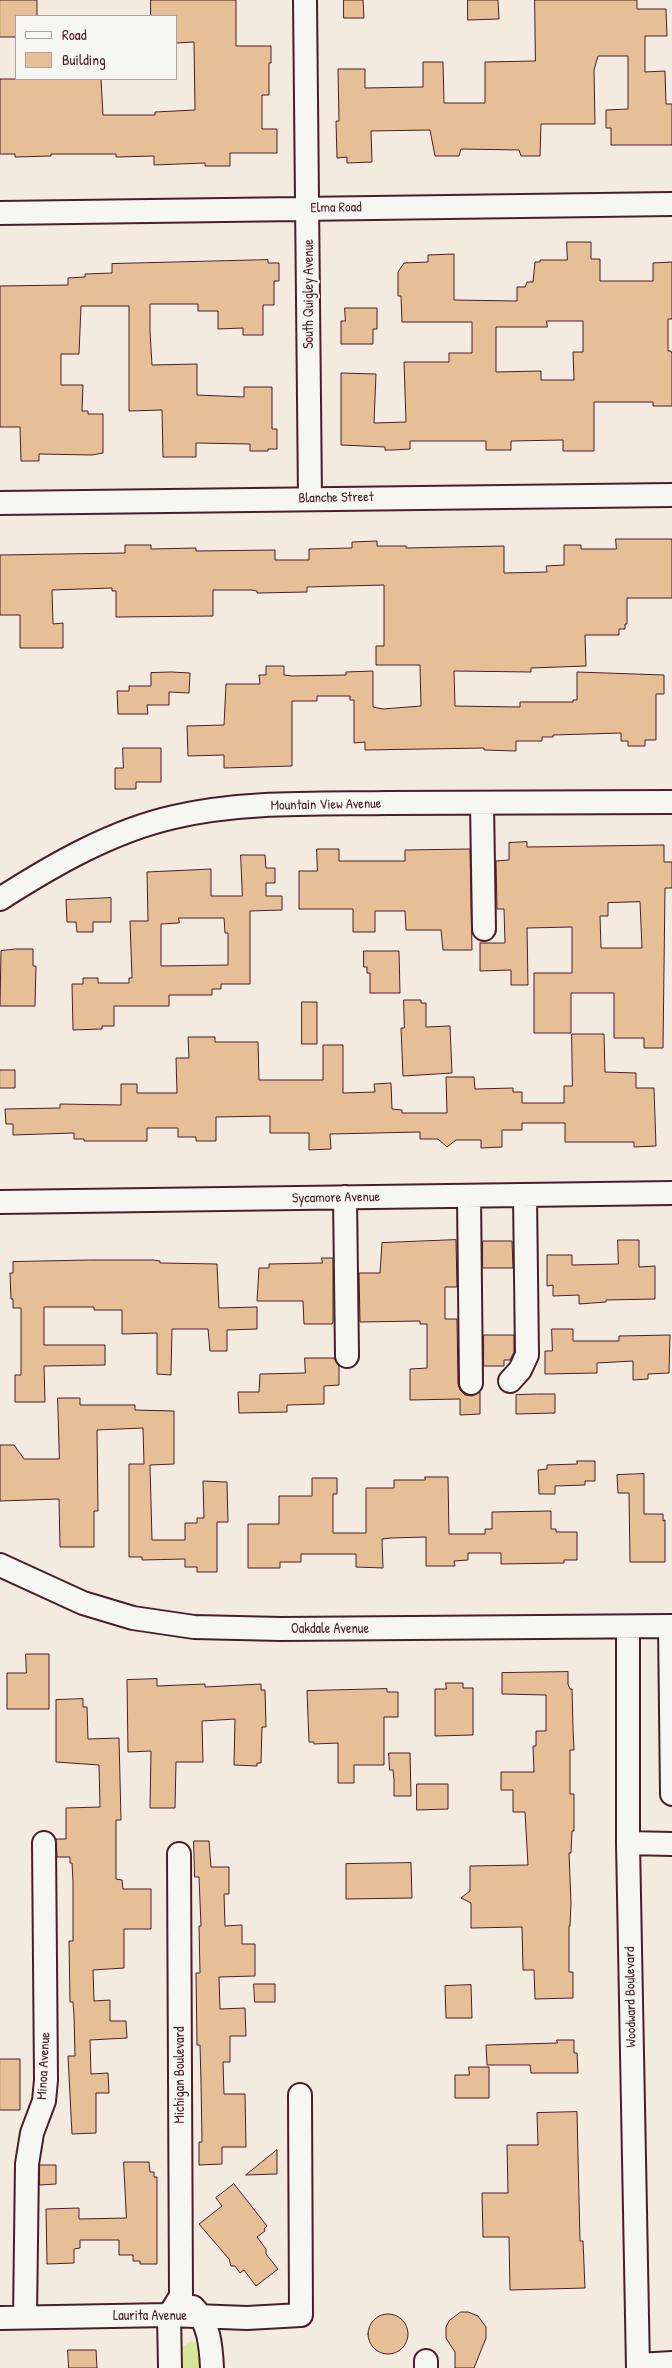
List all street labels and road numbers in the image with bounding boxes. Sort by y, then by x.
street label: Elma Road [310,199,362,217]
street label: South Quigley Avenue [301,239,317,349]
street label: Blanche Street [298,489,374,507]
street label: Mountain View Avenue [271,796,381,814]
street label: Sycamore Avenue [292,1189,380,1207]
street label: Oakdale Avenue [291,1621,369,1637]
street label: Woodward Boulevard [622,1946,640,2048]
street label: Michigan Boulevard [172,2027,188,2123]
street label: Minoa Avenue [34,2032,54,2100]
street label: Laurita Avenue [113,2308,187,2324]

